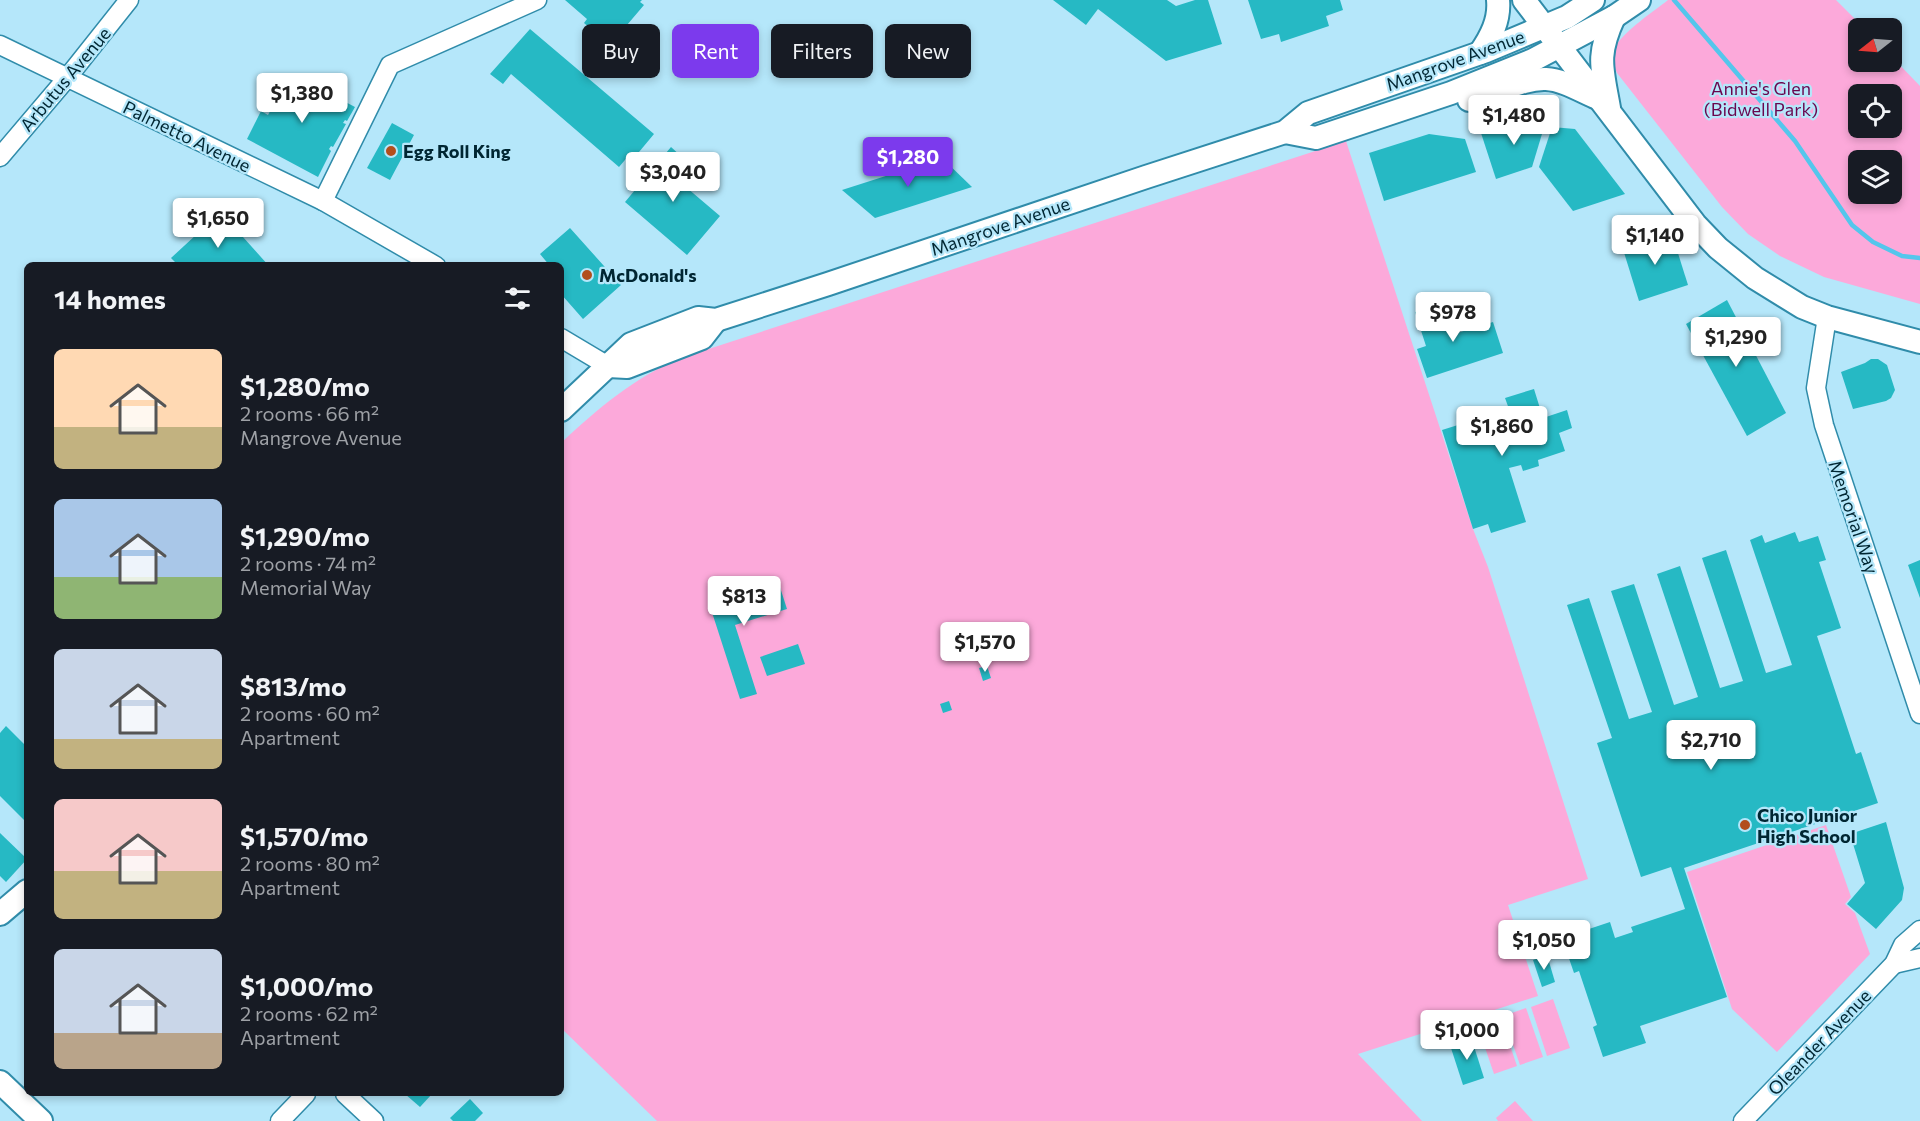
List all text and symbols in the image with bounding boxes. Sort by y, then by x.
north arrow [1848,18,1902,72]
map controls [1848,18,1902,204]
street label: Arbutus Avenue [15,22,115,136]
chip: Buy [582,24,660,78]
chip: Rent [672,24,759,78]
chip: Filters [771,24,873,78]
chip: New [885,24,971,78]
street label: Mangrove Avenue [1383,25,1527,95]
pin: $1,380 [253,73,351,124]
park label: Annie's Glen (Bidwell Park) [1704,77,1818,120]
text: $1,380 [271,80,333,104]
button: locate [1848,84,1902,138]
pin: $1,480 [1465,95,1563,146]
street label: Palmetto Avenue [120,96,254,176]
text: $1,480 [1482,102,1546,126]
pin: $1,280 [859,137,957,188]
place label: Egg Roll King [403,140,511,162]
marker: Egg Roll King [384,144,398,158]
text: $1,280 [877,144,939,168]
button: layers [1848,150,1902,204]
pin: $3,040 [624,152,722,203]
text: $3,040 [640,159,706,183]
street label: Mangrove Avenue [928,192,1072,260]
pin: $1,650 [169,198,267,249]
text: $1,650 [187,205,249,229]
pin: $1,140 [1606,215,1704,266]
text: $1,140 [1626,222,1684,246]
place label: McDonald's [599,264,697,286]
marker: McDonald's [580,268,594,282]
icon: filters [501,282,534,315]
text: 14 homes [54,283,166,314]
pin: $978 [1417,292,1489,343]
text: $978 [1430,299,1476,323]
pin: $1,290 [1687,317,1785,368]
text: $1,290 [1705,324,1767,348]
text: $1,280/mo [240,370,370,401]
icon: home [102,373,174,445]
text: 2 rooms · 66 m² [240,401,379,425]
pin: $1,860 [1453,406,1551,457]
text: $1,860 [1470,413,1534,437]
text: Mangrove Avenue [240,425,402,449]
street label: Memorial Way [1824,457,1884,577]
text: $1,290/mo [240,520,370,551]
icon: home [102,523,174,595]
text: 2 rooms · 74 m² [240,551,376,575]
text: Memorial Way [240,575,371,599]
pin: $813 [708,576,780,627]
text: $813 [722,583,766,607]
pin: $1,570 [936,622,1034,673]
text: $1,570 [954,629,1016,653]
text: $813/mo [240,670,347,701]
icon: home [102,673,174,745]
text: 2 rooms · 60 m² [240,701,380,725]
pin: $2,710 [1662,720,1760,771]
text: Apartment [240,725,340,749]
text: $2,710 [1681,727,1742,751]
place label: Chico Junior High School [1757,804,1858,847]
marker: Chico Junior High School [1738,818,1752,832]
text: $1,570/mo [240,820,368,851]
icon: home [102,823,174,895]
text: 2 rooms · 80 m² [240,851,380,875]
text: Apartment [240,875,340,899]
pin: $1,050 [1495,920,1593,971]
text: $1,050 [1512,927,1576,951]
text: $1,000/mo [240,970,373,1001]
icon: home [102,973,174,1045]
street label: Oleander Avenue [1763,984,1875,1100]
text: 2 rooms · 62 m² [240,1001,378,1025]
pin: $1,000 [1418,1010,1516,1061]
text: $1,000 [1434,1017,1500,1041]
text: Apartment [240,1025,340,1049]

